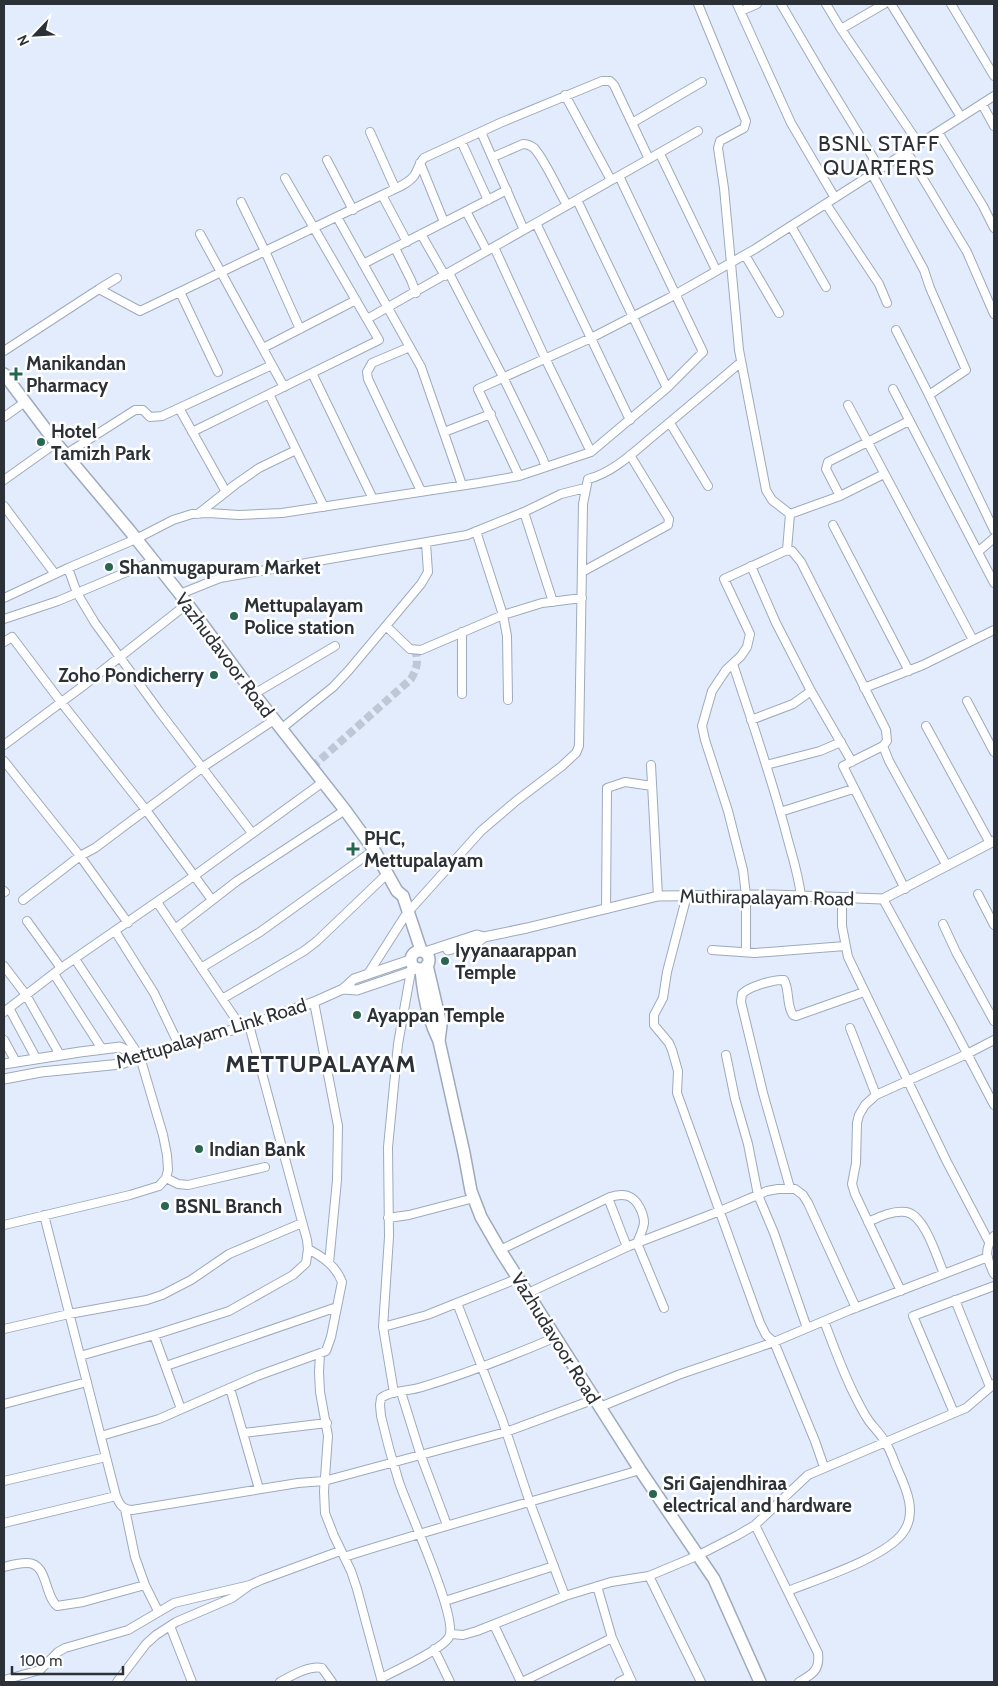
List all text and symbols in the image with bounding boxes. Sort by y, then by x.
north arrow [10,10,60,60]
text: N [13,32,33,49]
district label: BSNL STAFF QUARTERS [818,131,940,180]
place label: Manikandan Pharmacy [26,352,126,397]
marker: Manikandan Pharmacy [10,368,22,380]
place label: Hotel Tamizh Park [51,420,152,465]
marker: Hotel Tamizh Park [35,436,47,448]
place label: Shanmugapuram Market [119,556,321,579]
marker: Shanmugapuram Market [103,561,115,573]
street label: Vazhudavoor Road [170,588,279,722]
place label: Mettupalayam Police station [244,594,363,639]
marker: Mettupalayam Police station [228,610,240,622]
place label: Zoho Pondicherry [58,664,205,687]
marker: Zoho Pondicherry [208,669,220,681]
place label: PHC, Mettupalayam [364,827,483,872]
marker: PHC, Mettupalayam [346,842,360,856]
street label: Muthirapalayam Road [680,884,854,911]
place label: Iyyanaarappan Temple [455,939,577,984]
marker: Iyyanaarappan Temple [439,955,451,967]
street label: Mettupalayam Link Road [113,993,309,1073]
place label: Ayappan Temple [367,1004,505,1027]
marker: Ayappan Temple [351,1009,363,1021]
district label: METTUPALAYAM [225,1049,417,1078]
place label: Indian Bank [209,1138,306,1161]
marker: Indian Bank [193,1143,205,1155]
place label: BSNL Branch [175,1195,282,1218]
marker: BSNL Branch [159,1200,171,1212]
street label: Vazhudavoor Road [506,1269,605,1408]
place label: Sri Gajendhiraa electrical and hardware [663,1472,852,1517]
marker: Sri Gajendhiraa electrical and hardware [647,1488,659,1500]
scale bar [12,1644,124,1676]
text: 100 m [20,1652,62,1670]

